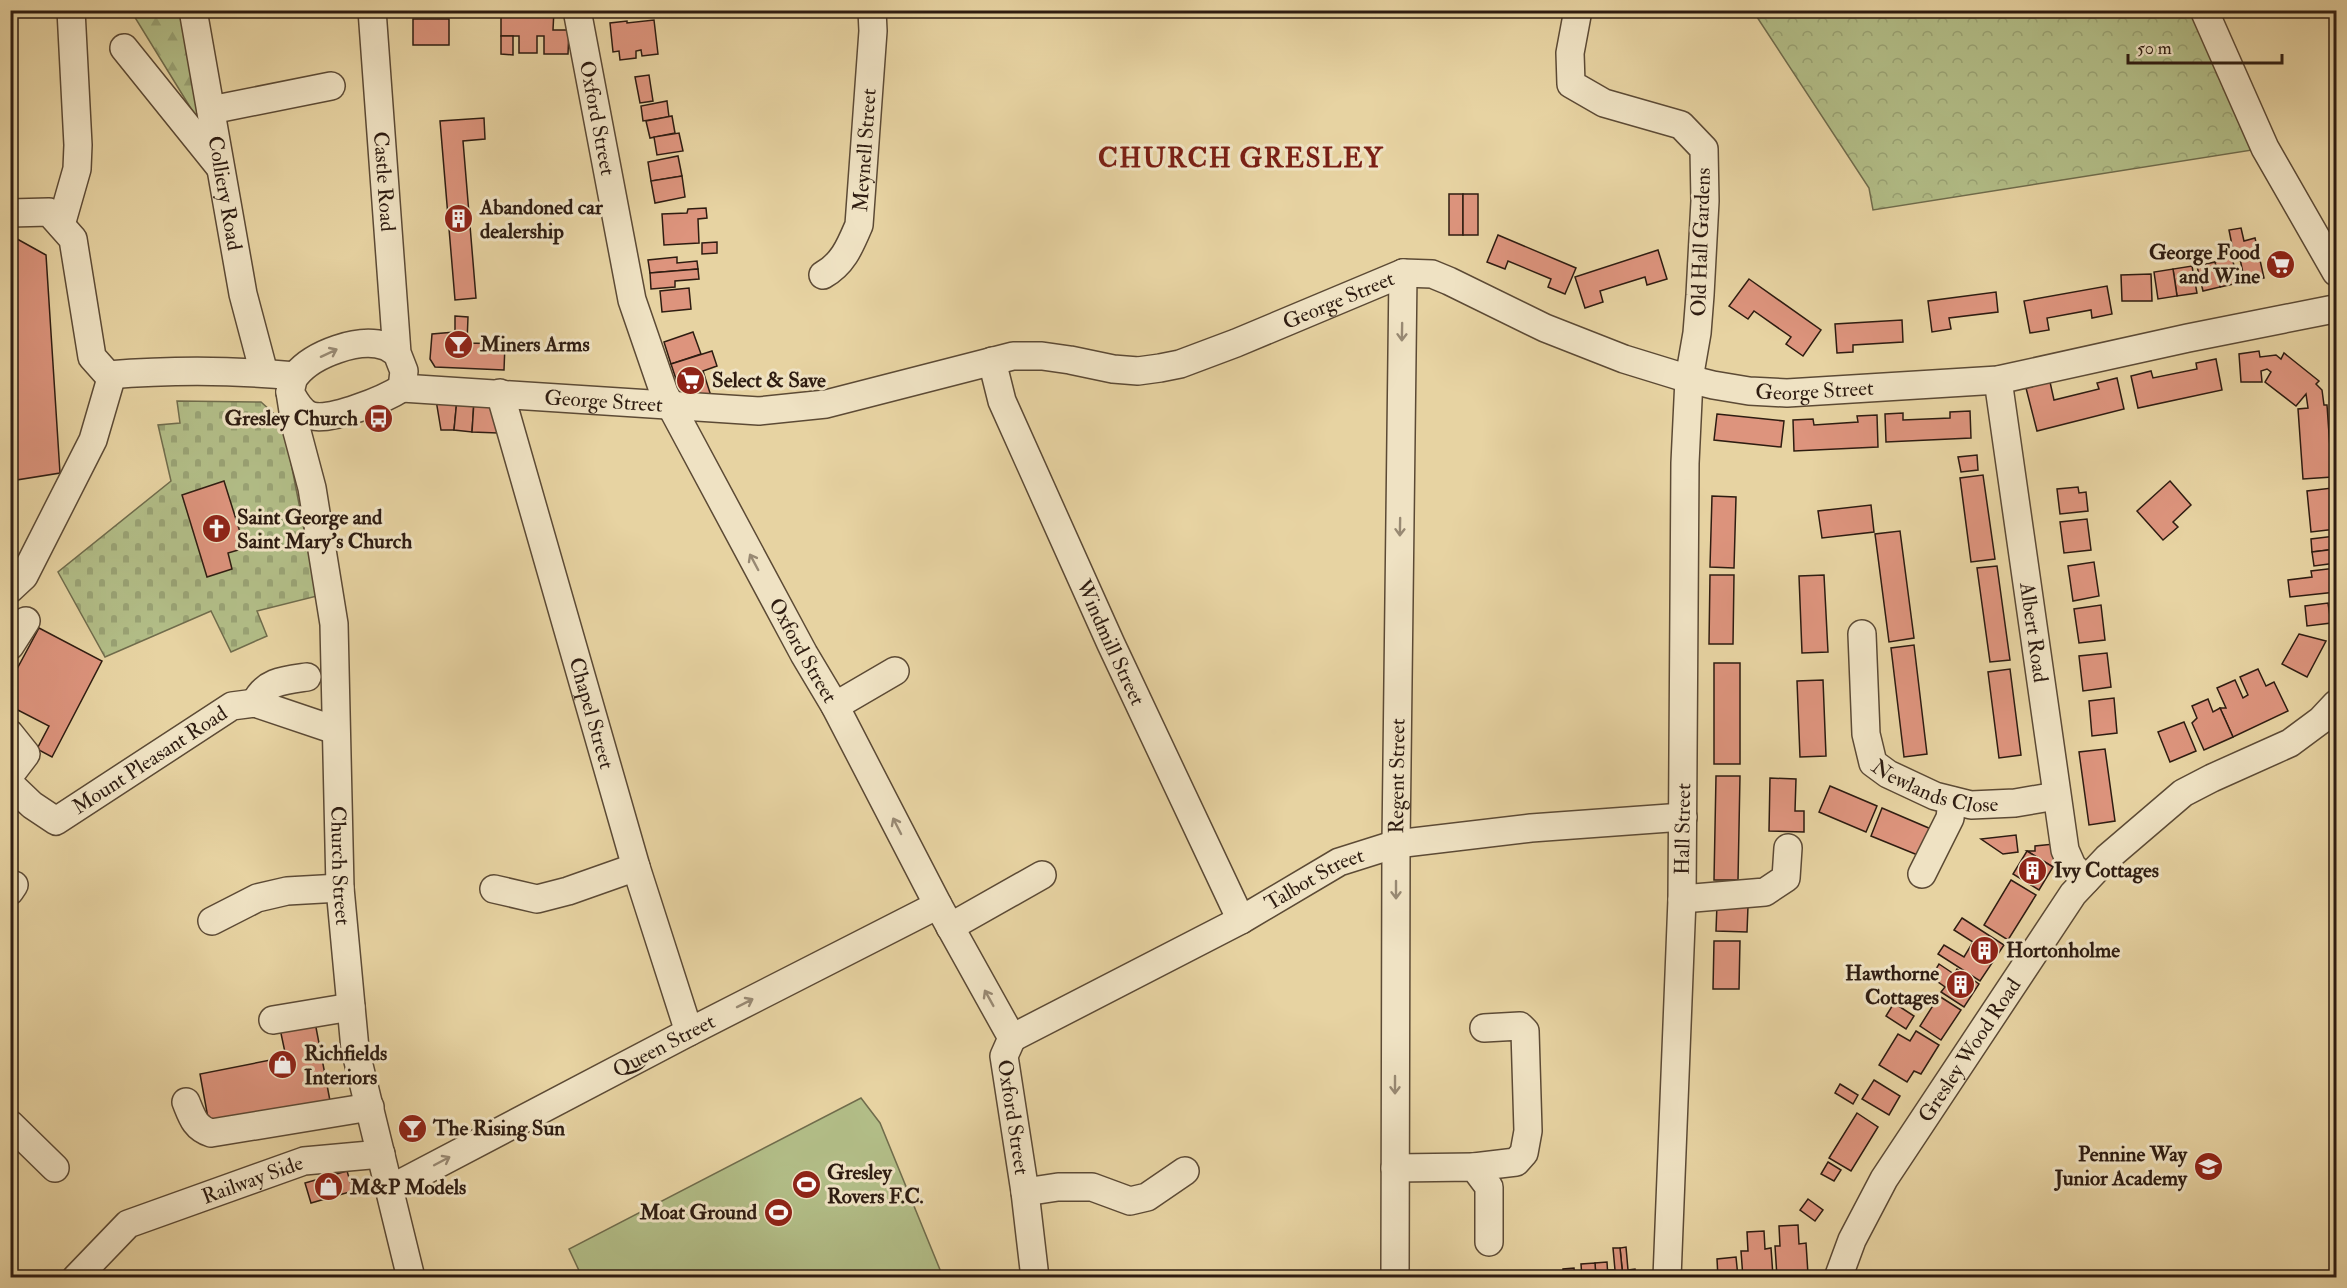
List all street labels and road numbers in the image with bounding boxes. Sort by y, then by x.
street label: Oxford Street [573,58,622,178]
street label: Meynell Street [846,87,882,213]
street label: Castle Road [367,130,402,233]
street label: Colliery Road [202,134,249,253]
street label: Old Hall Gardens [1685,167,1717,317]
street label: George Street [1279,265,1399,335]
street label: George Street [1755,374,1875,407]
street label: George Street [544,384,664,418]
street label: Windmill Street [1070,574,1152,710]
street label: Albert Road [2013,580,2055,685]
street label: Oxford Street [763,593,844,708]
street label: Chapel Street [563,654,621,772]
street label: Mount Pleasant Road [67,699,233,820]
street label: Regent Street [1383,718,1411,834]
street label: Newlands Close [1866,753,1999,819]
street label: Hall Street [1669,783,1697,875]
street label: Church Street [325,806,357,927]
street label: Talbot Street [1260,841,1367,917]
street label: Gresley Wood Road [1912,972,2027,1127]
street label: Queen Street [608,1007,720,1083]
street label: Oxford Street [991,1058,1036,1177]
street label: Railway Side [198,1149,307,1210]

